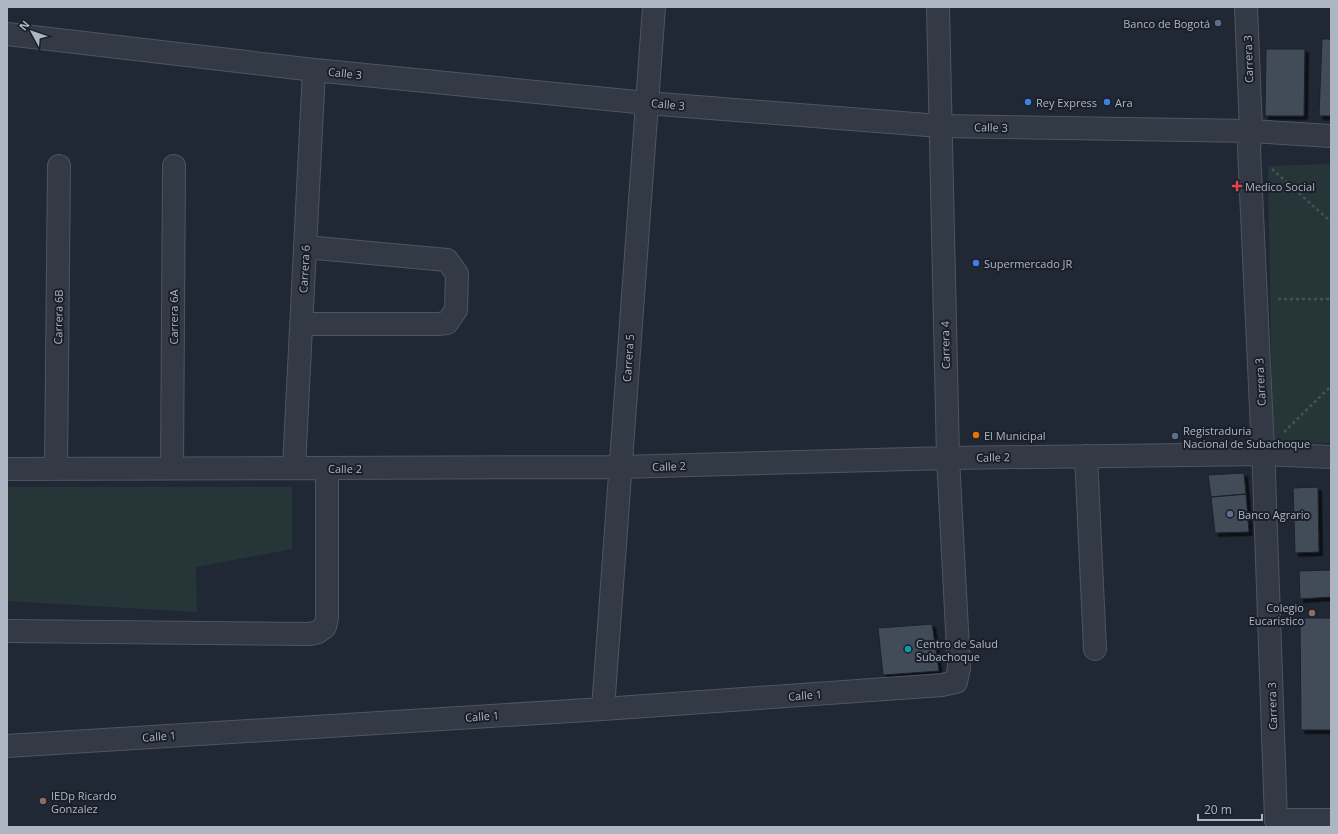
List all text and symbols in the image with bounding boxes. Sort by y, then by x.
north arrow [12,12,52,52]
place label: Banco de Bogotá [1123,16,1210,31]
text: N [15,17,33,34]
marker: Banco de Bogotá [1213,18,1223,28]
street label: Carrera 3 [1240,35,1256,83]
street label: Calle 3 [327,64,363,82]
street label: Calle 3 [650,95,686,113]
place label: Rey Express [1036,95,1097,110]
place label: Ara [1115,95,1133,110]
marker: Rey Express [1023,97,1033,107]
marker: Ara [1102,97,1112,107]
street label: Calle 3 [974,119,1008,135]
place label: Medico Social [1245,179,1315,194]
marker: Medico Social [1232,181,1242,191]
street label: Carrera 6 [295,245,313,293]
place label: Supermercado JR [984,256,1073,271]
marker: Supermercado JR [971,258,981,268]
street label: Carrera 6B [50,289,66,345]
street label: Carrera 6A [166,289,181,344]
street label: Carrera 4 [937,320,953,369]
street label: Carrera 5 [619,334,637,382]
street label: Carrera 3 [1251,358,1269,406]
place label: Registraduria Nacional de Subachoque [1183,423,1310,451]
place label: El Municipal [984,428,1046,443]
marker: El Municipal [971,430,981,440]
marker: Registraduria Nacional de Subachoque [1170,431,1180,441]
street label: Calle 2 [976,449,1010,465]
street label: Calle 2 [652,458,686,474]
street label: Calle 2 [328,461,362,476]
place label: Banco Agrario [1238,507,1311,522]
marker: Banco Agrario [1225,509,1235,519]
place label: Colegio Eucaristico [1249,600,1304,628]
marker: Colegio Eucaristico [1307,608,1317,618]
place label: Centro de Salud Subachoque [916,636,998,664]
marker: Centro de Salud Subachoque [903,644,913,654]
street label: Carrera 3 [1264,682,1280,730]
street label: Calle 1 [788,686,822,704]
street label: Calle 1 [465,707,499,725]
street label: Calle 1 [142,727,176,745]
place label: IEDp Ricardo Gonzalez [51,788,117,816]
marker: IEDp Ricardo Gonzalez [38,796,48,806]
scale bar [1198,796,1262,822]
text: 20 m [1204,801,1232,818]

